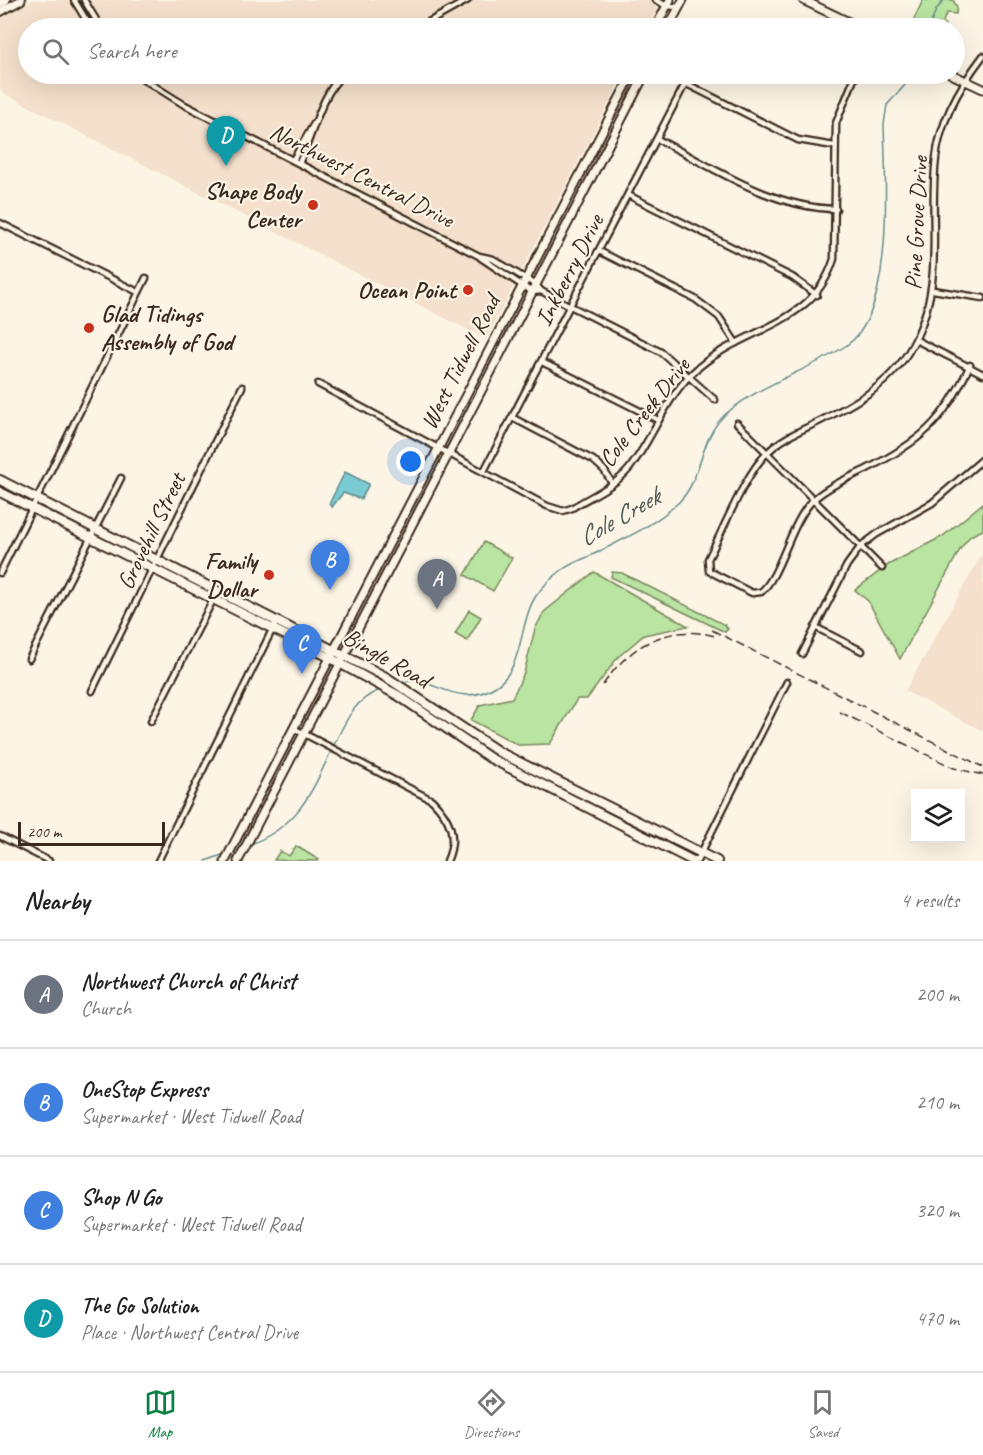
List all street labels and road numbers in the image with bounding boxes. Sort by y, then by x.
street label: Northwest Central Drive [265,116,461,235]
street label: Pine Grove Drive [898,153,935,291]
street label: Inkberry Drive [528,207,611,331]
street label: West Tidwell Road [413,287,508,434]
street label: Cole Creek Drive [592,350,697,473]
street label: Grovehill Street [110,466,193,594]
street label: Bingle Road [338,621,439,697]

